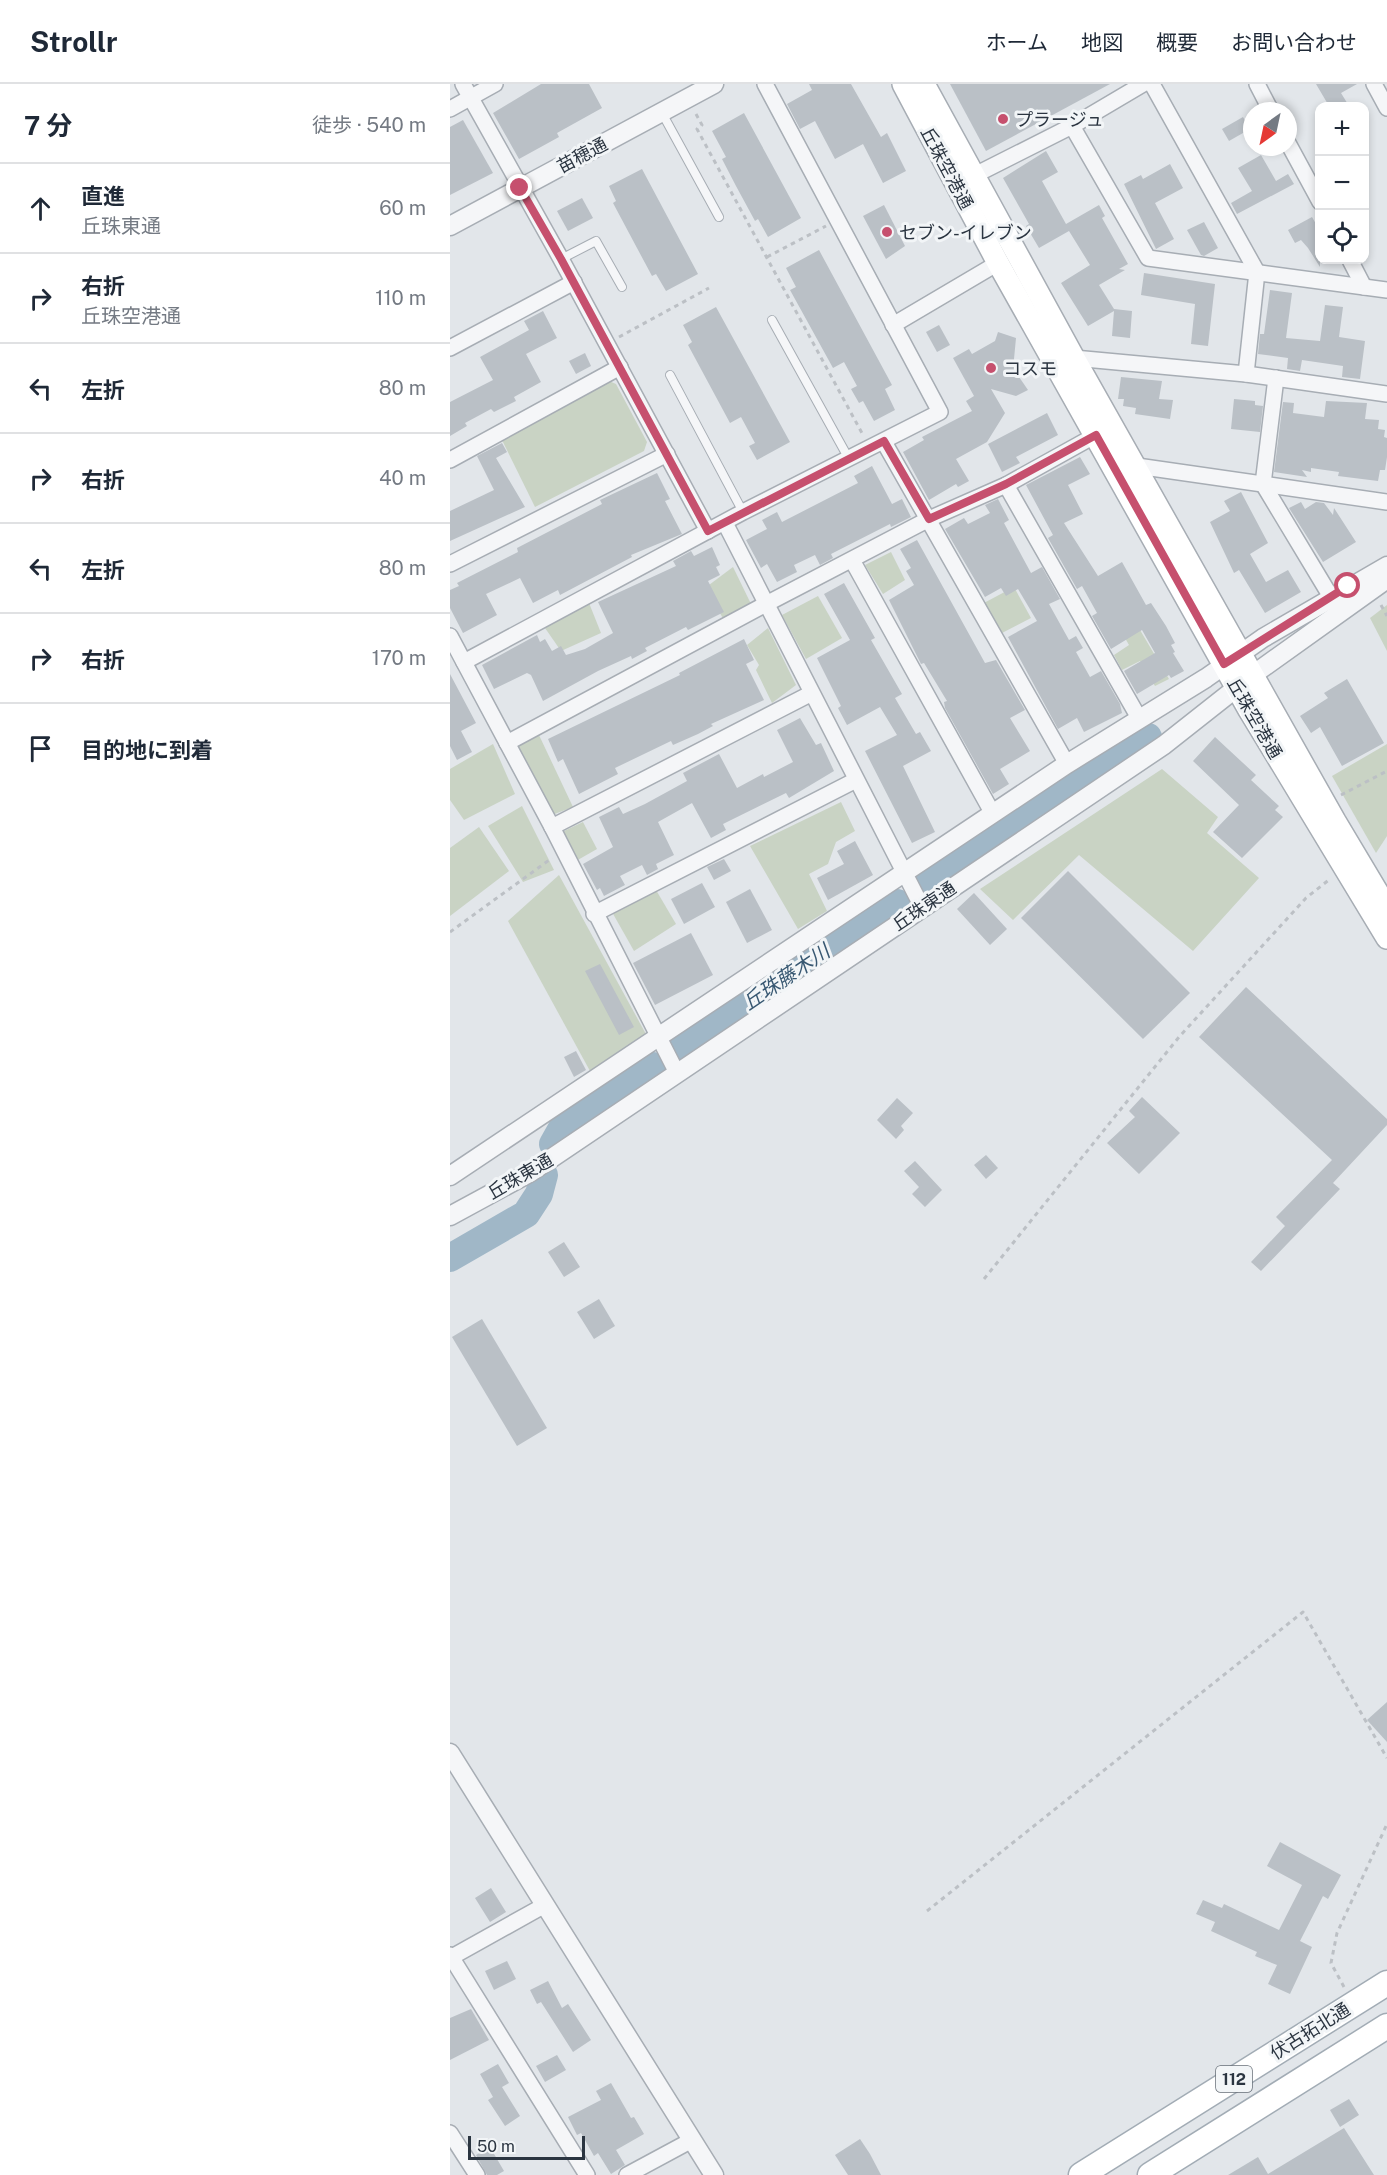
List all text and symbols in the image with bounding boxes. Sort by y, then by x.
text: Strollr [30,25,118,58]
text: ホーム [986,30,1048,55]
text: 地図 [1081,30,1123,55]
text: 概要 [1156,30,1198,55]
text: お問い合わせ [1231,30,1357,55]
north arrow [1243,102,1297,156]
map controls [1315,102,1369,264]
button: + [1315,102,1369,156]
place label: プラージュ [1015,109,1103,130]
text: 7 分 [24,110,72,141]
marker: プラージュ [996,112,1010,126]
text: 徒歩 · 540 m [312,113,426,137]
street label: 丘珠空港通 [917,123,977,213]
street label: 苗穂通 [553,133,611,177]
button: − [1315,156,1369,210]
route end [506,174,532,200]
text: 直進 [81,183,125,209]
icon: ahead [24,192,57,225]
text: 60 m [379,196,426,220]
button: locate [1315,210,1369,264]
text: 丘珠東通 [81,214,161,238]
place label: セブン-イレブン [899,222,1032,243]
marker: セブン-イレブン [880,225,894,239]
text: 右折 [81,273,125,299]
icon: right [24,282,57,315]
text: 110 m [375,286,426,310]
text: 丘珠空港通 [81,304,181,328]
place label: コスモ [1003,358,1057,379]
marker: コスモ [984,361,998,375]
icon: left [24,372,57,405]
text: 80 m [379,376,426,400]
text: 左折 [81,377,125,403]
icon: right [24,462,57,495]
text: 40 m [379,466,426,490]
text: 右折 [81,467,125,493]
icon: left [24,552,57,585]
text: 80 m [379,556,426,580]
text: 左折 [81,557,125,583]
route start [1334,572,1360,598]
icon: right [24,642,57,675]
text: 170 m [372,646,426,670]
text: 右折 [81,647,125,673]
street label: 丘珠空港通 [1223,674,1287,762]
icon: arrive [24,732,57,765]
text: 目的地に到着 [81,737,213,763]
street label: 丘珠東通 [888,877,960,935]
water label: 丘珠藤木川 [738,938,836,1015]
street label: 丘珠東通 [484,1149,556,1203]
street label: 伏古拓北通 [1266,1998,1354,2064]
road number: 112 [1216,2066,1252,2092]
scale bar [468,2133,585,2160]
text: 50 m [477,2137,515,2156]

